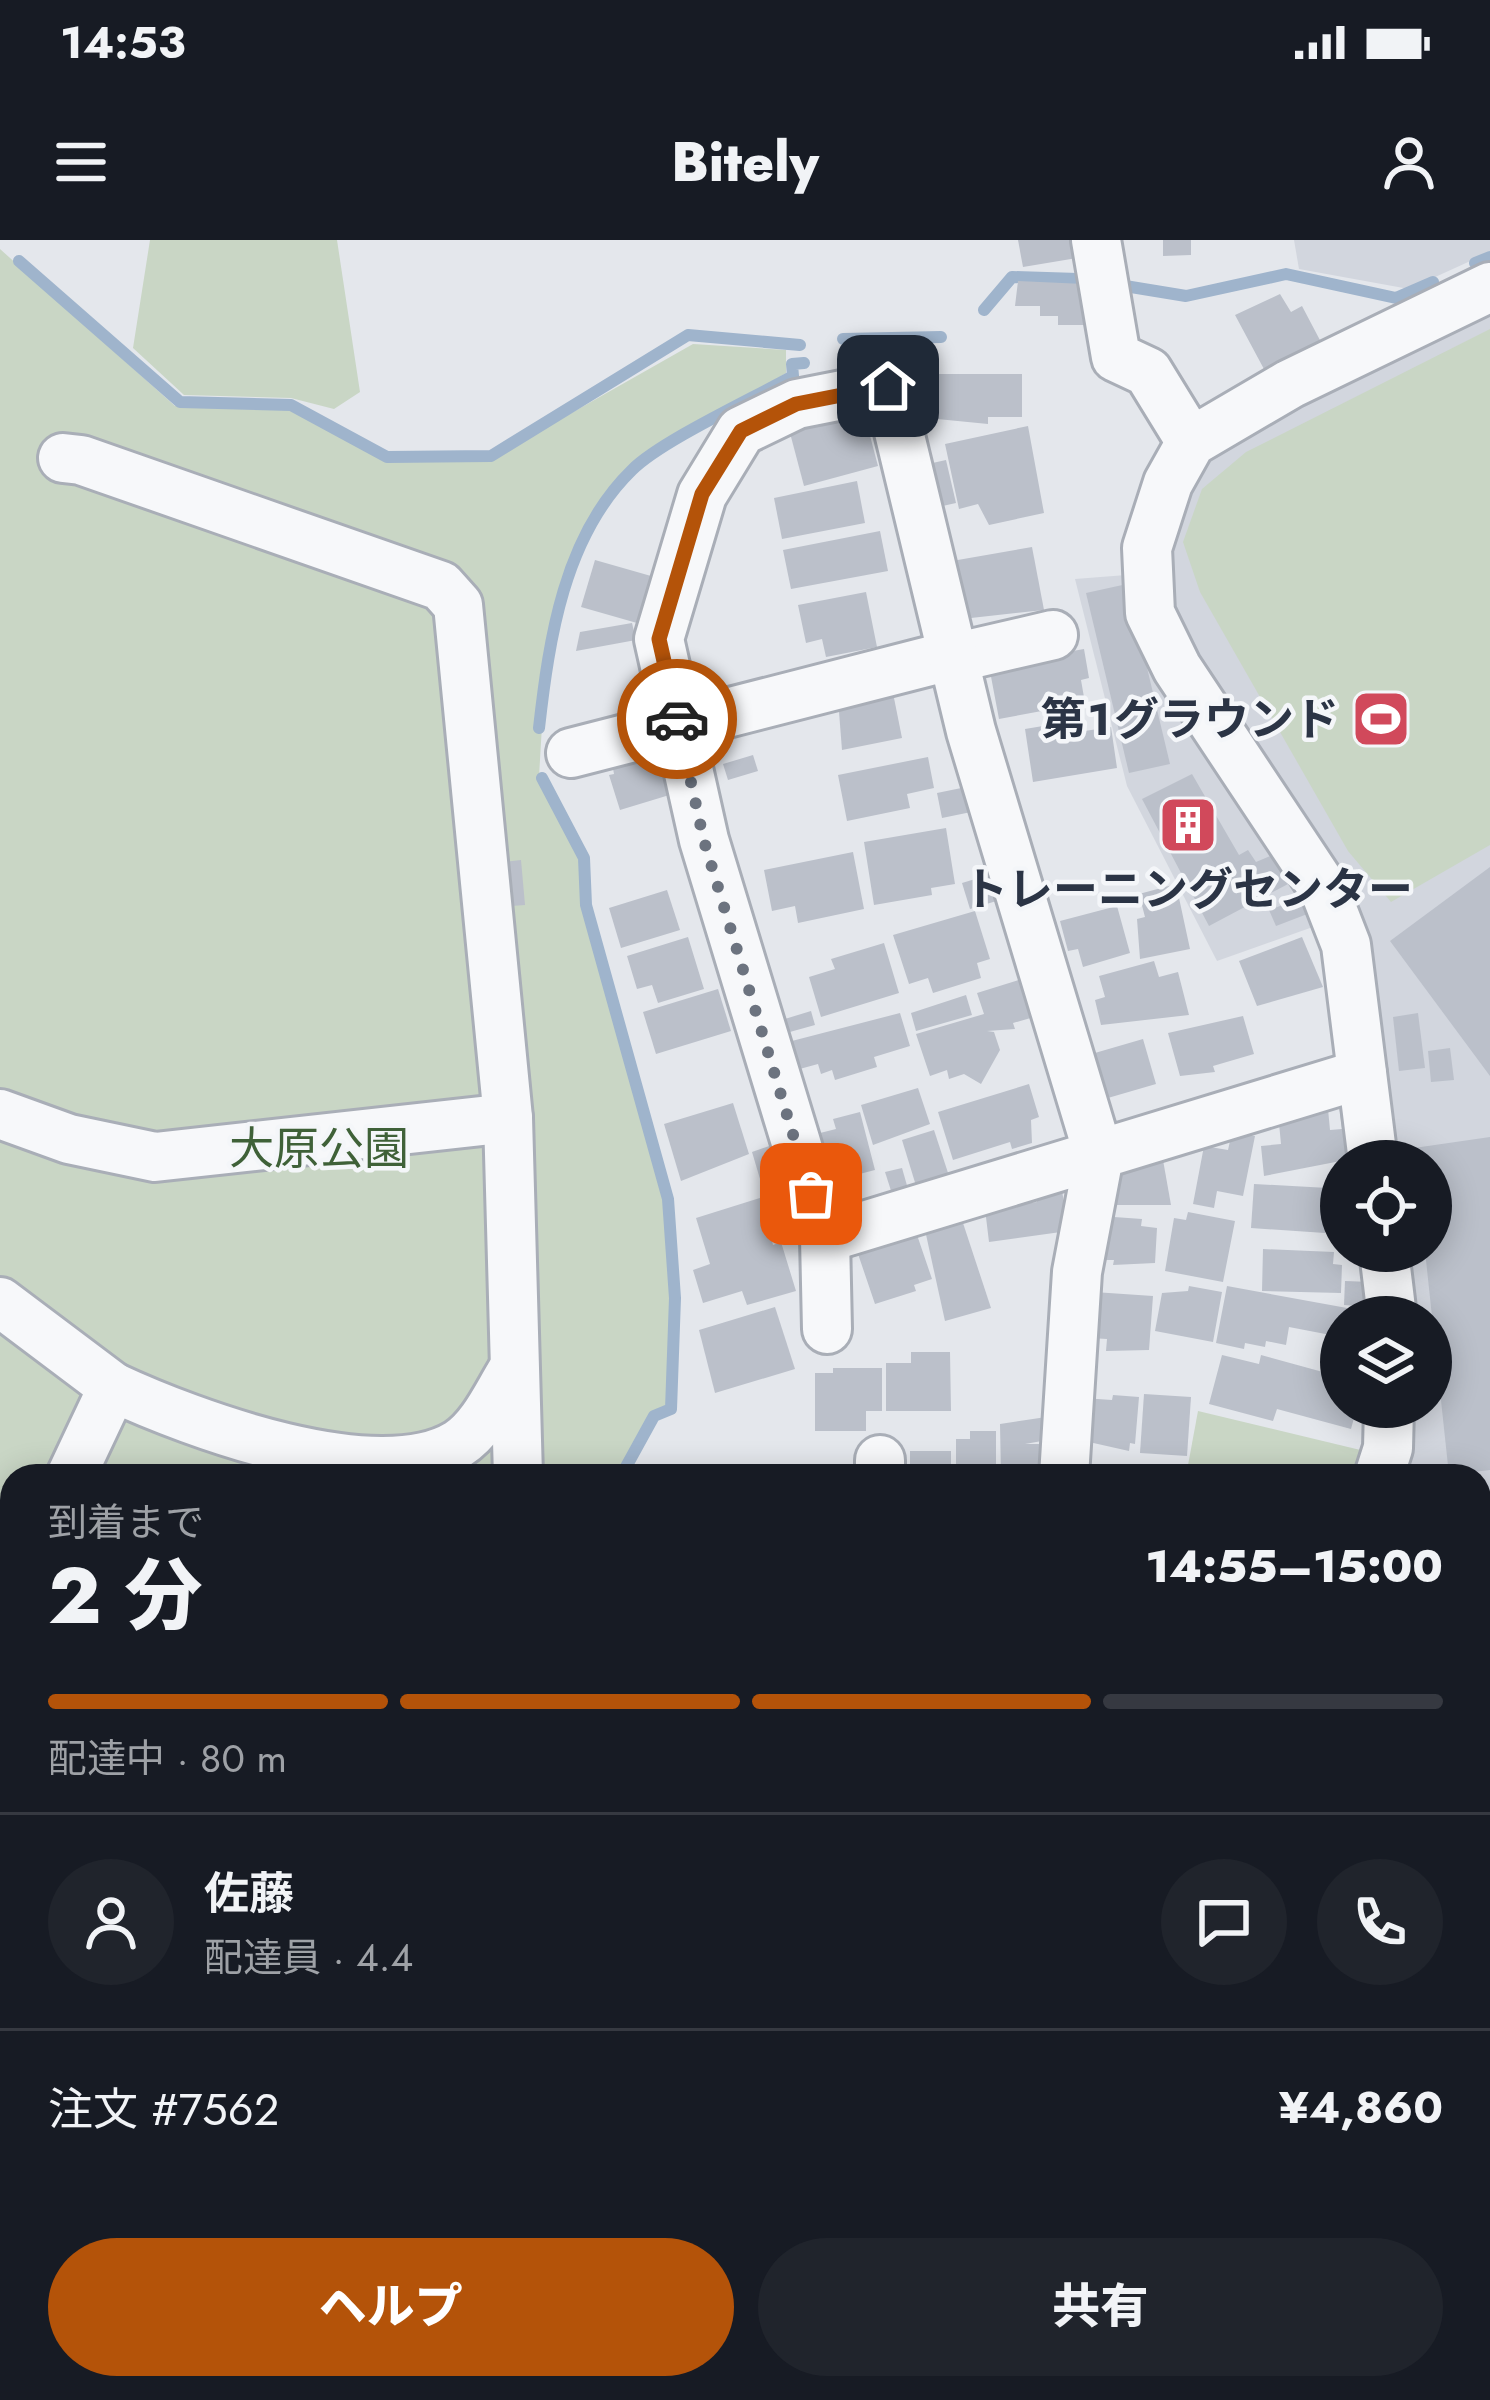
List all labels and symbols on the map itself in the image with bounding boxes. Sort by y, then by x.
pin [837,335,939,437]
courier [617,659,737,779]
place label: 第１グラウンド [1041,687,1339,752]
sports icon: 第１グラウンド [1350,688,1412,750]
building icon: トレーニングセンター [1157,794,1219,856]
place label: トレーニングセンター [963,857,1413,922]
park label: 大原公園 [229,1116,409,1181]
pin [760,1143,862,1245]

